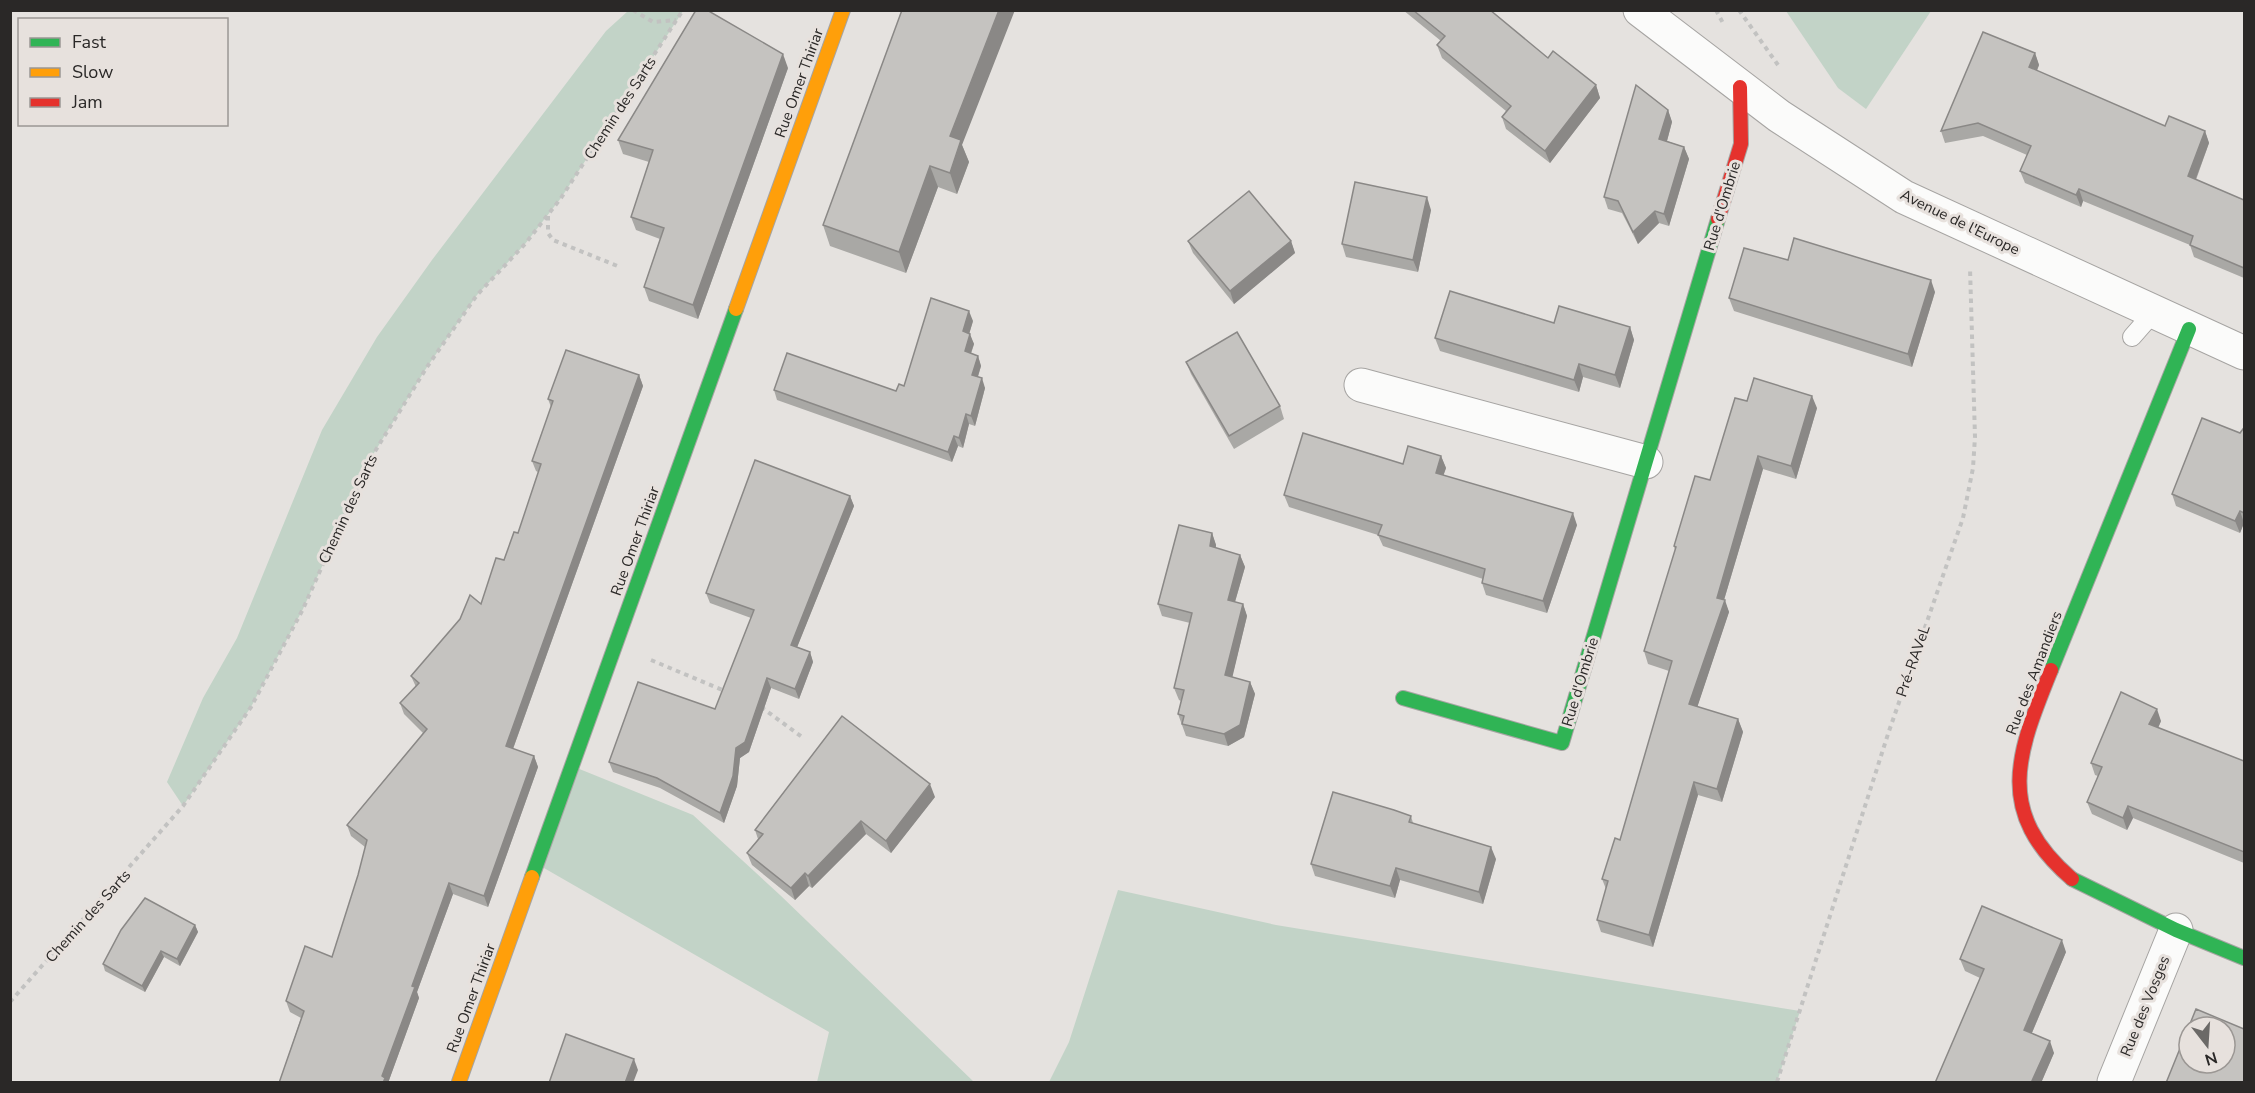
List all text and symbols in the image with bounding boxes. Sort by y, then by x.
legend [18,18,228,126]
street label: Rue Omer Thiriar [770,25,828,140]
text: Fast [72,30,107,54]
street label: Chemin des Sarts [579,53,661,163]
text: Slow [72,60,113,84]
text: Jam [71,90,103,114]
street label: Rue d'Ombrie [1699,159,1745,253]
street label: Avenue de l'Europe [1897,184,2023,260]
street label: Chemin des Sarts [314,451,382,567]
street label: Rue Omer Thiriar [606,483,664,598]
street label: Rue des Amandiers [2001,608,2067,738]
street label: Pré-RAVeL [1891,622,1935,700]
street label: Rue d'Ombrie [1557,635,1603,729]
street label: Chemin des Sarts [41,865,135,967]
street label: Rue Omer Thiriar [442,940,500,1055]
street label: Rue des Vosges [2116,953,2174,1059]
north arrow [2177,1015,2237,1075]
text: N [2202,1046,2220,1071]

